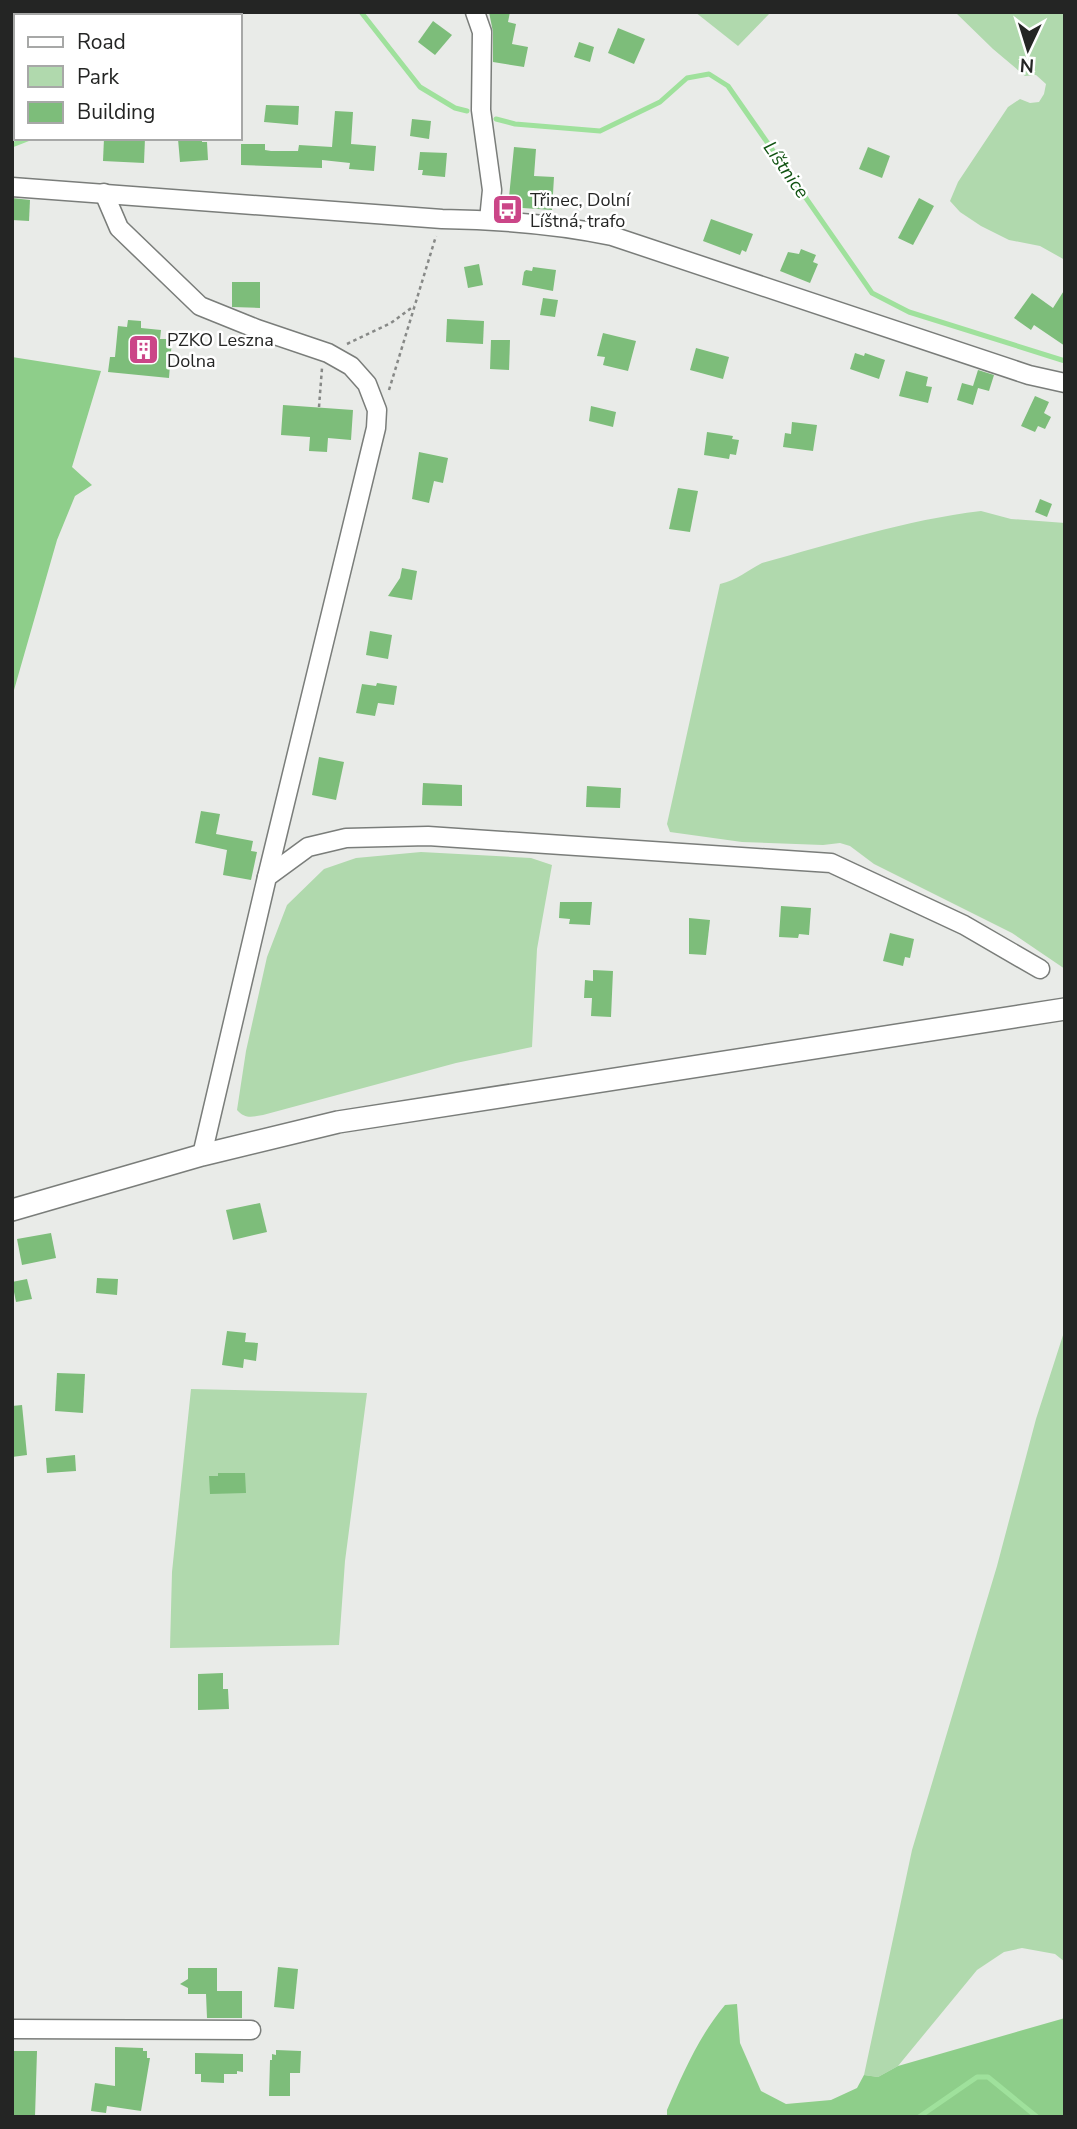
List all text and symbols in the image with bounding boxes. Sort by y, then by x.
legend [14,14,242,140]
north arrow [993,14,1063,84]
text: Road [77,28,126,56]
text: N [1019,51,1035,78]
text: Park [77,63,119,91]
text: Building [77,98,155,126]
water label: Líštnice [757,136,815,204]
place label: Třinec, Dolní Líštná, trafo [530,188,631,233]
bus stop icon: Třinec, Dolní Líštná, trafo [490,193,524,227]
place label: PZKO Leszna Dolna [167,328,274,373]
building icon: PZKO Leszna Dolna [127,333,161,367]

